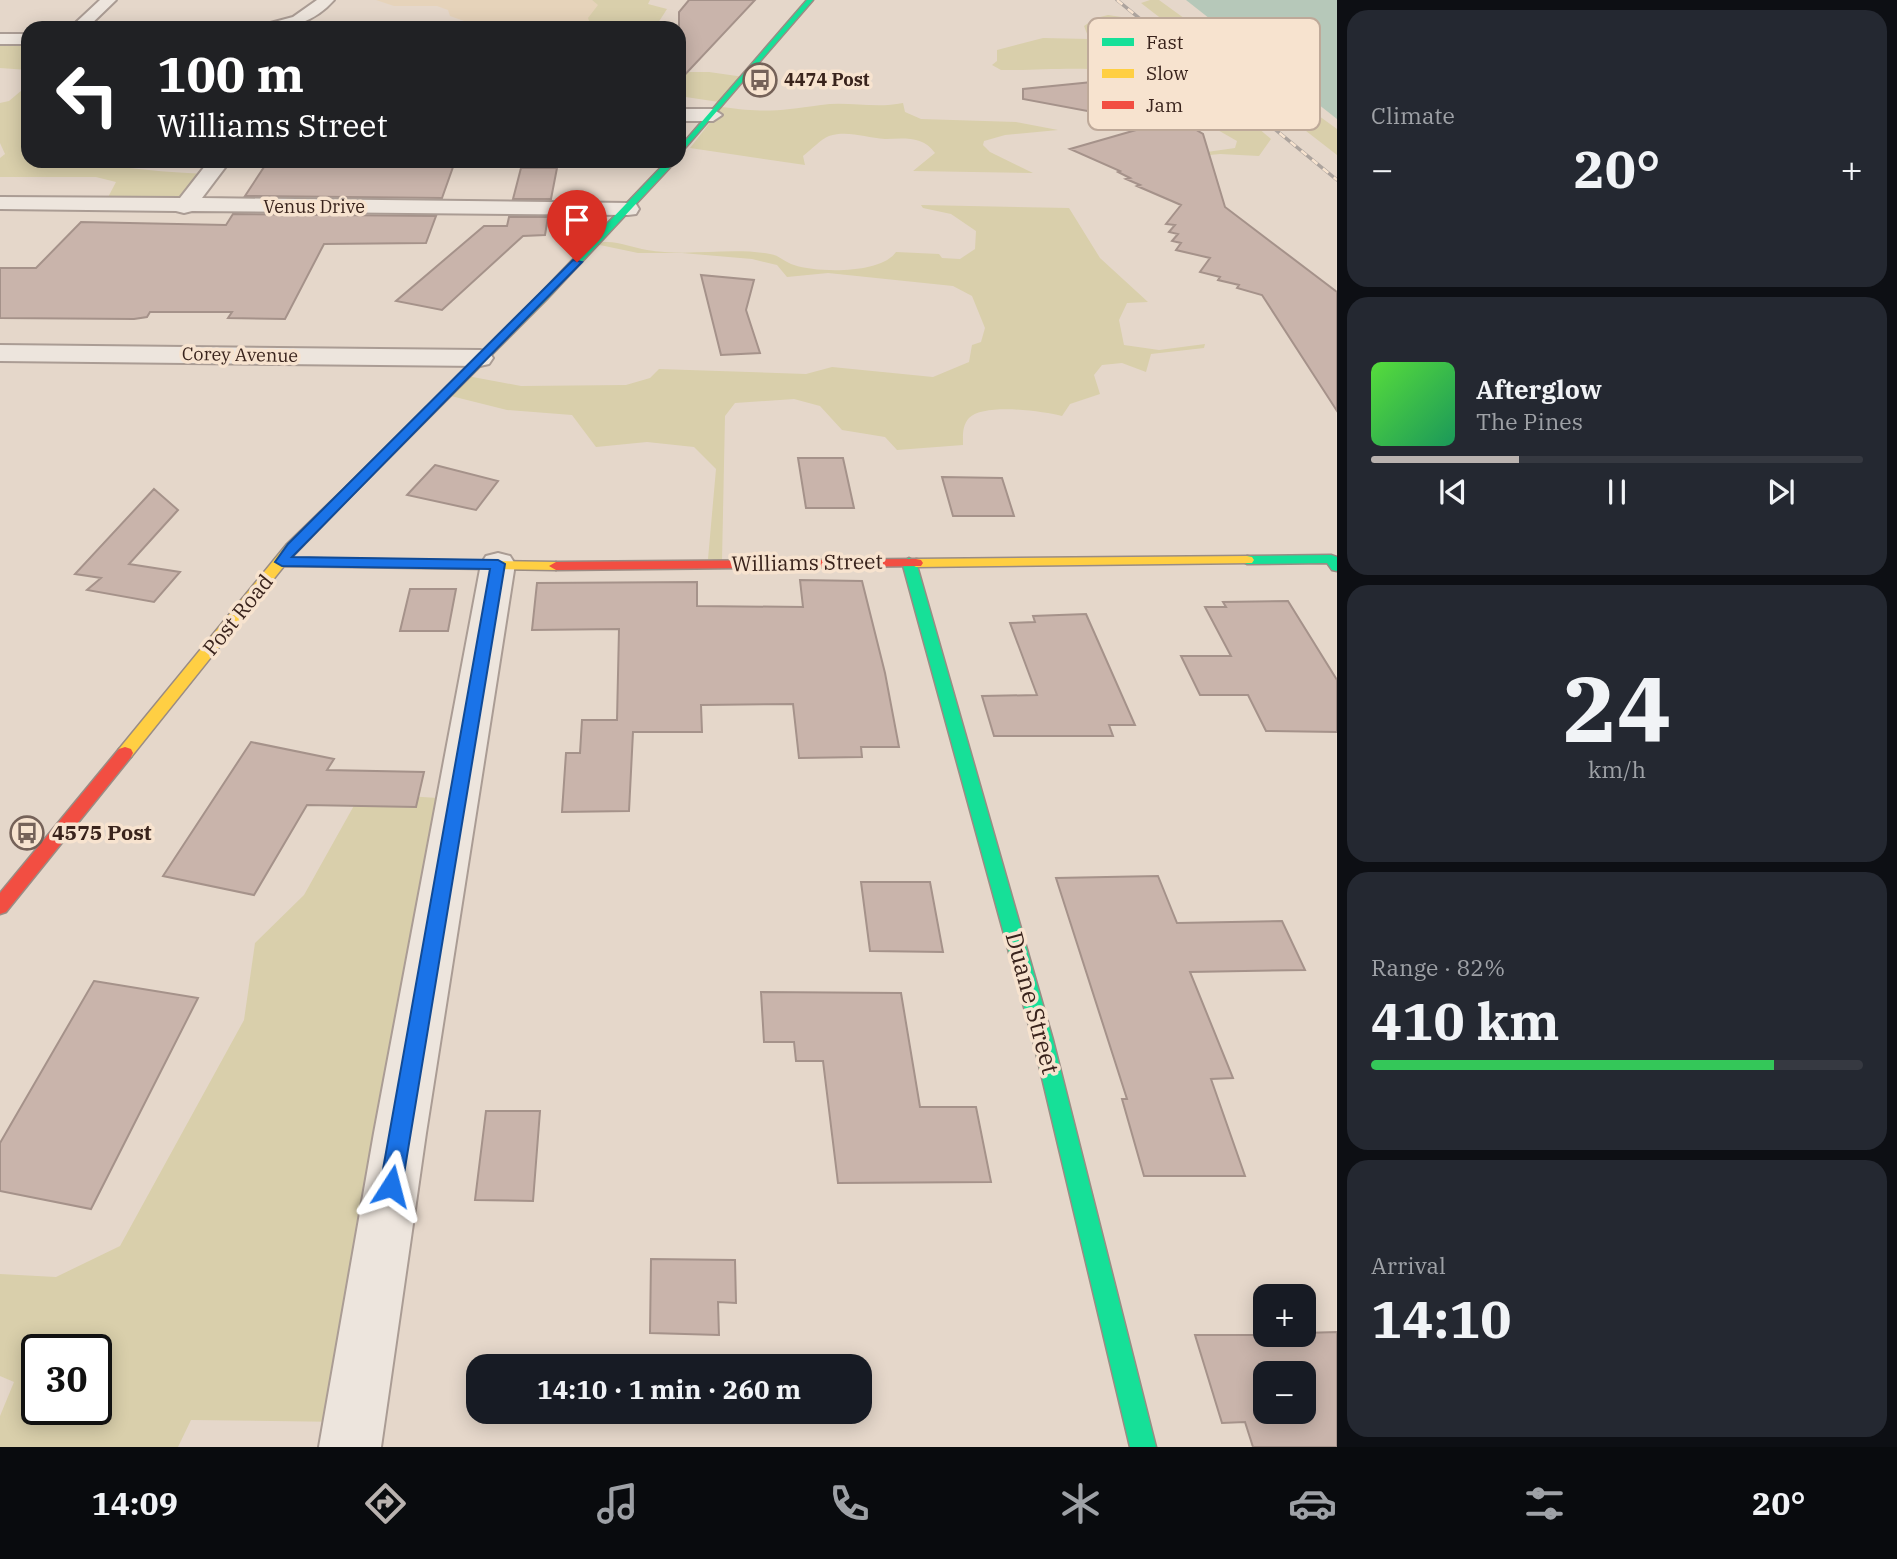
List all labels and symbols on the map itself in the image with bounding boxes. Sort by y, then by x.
legend [1088,18,1320,130]
text: Fast [1146,30,1184,54]
bus stop icon: 4474 Post [741,61,779,99]
text: Slow [1146,61,1188,85]
place label: 4474 Post [784,68,870,91]
text: Jam [1146,93,1183,117]
pin [547,190,607,262]
street label: Venus Drive [263,195,365,218]
street label: Corey Avenue [182,342,298,367]
street label: Williams Street [731,547,883,577]
street label: Post Road [196,568,279,661]
bus stop icon: 4575 Post [8,814,46,852]
place label: 4575 Post [52,818,152,846]
street label: Duane Street [999,928,1067,1077]
position arrow [354,1149,428,1223]
speed limit sign: 30 [21,1334,112,1425]

